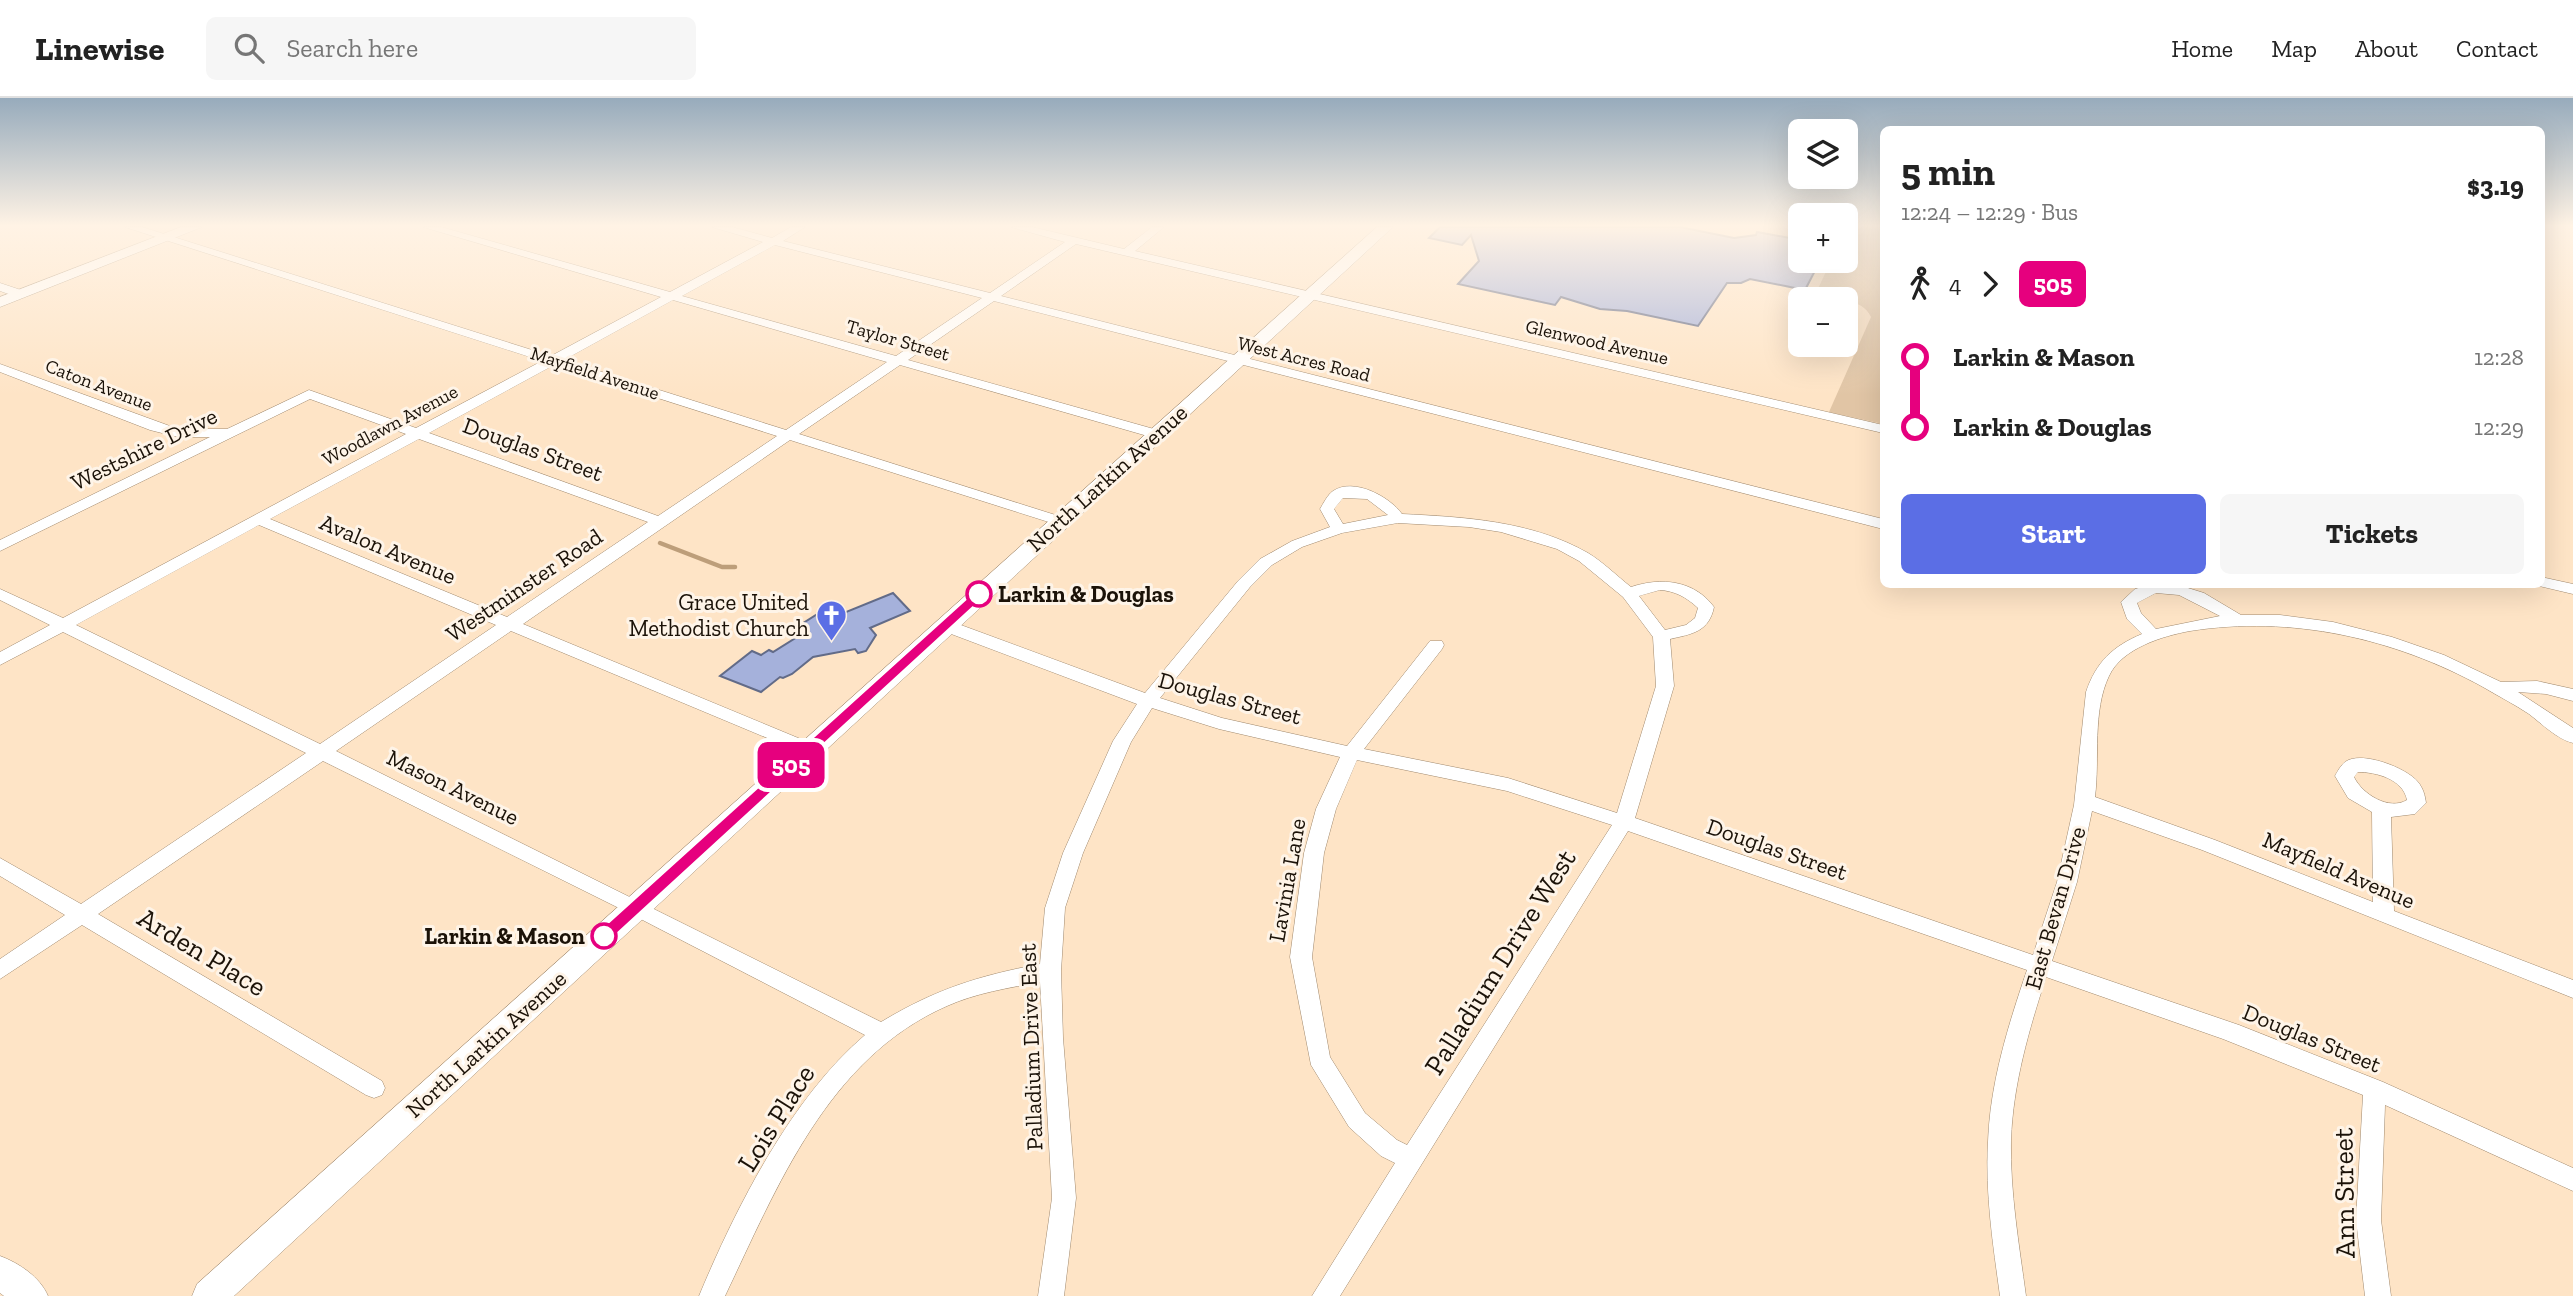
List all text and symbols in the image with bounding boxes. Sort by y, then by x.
search box [206,17,696,80]
text: Linewise [35,29,164,68]
icon: search [230,29,268,67]
text: Search here [286,32,418,64]
text: Home [2171,34,2233,63]
text: Map [2271,34,2317,63]
text: About [2355,34,2418,63]
text: Contact [2456,34,2538,63]
map controls [1788,119,1858,357]
button: layers [1788,119,1858,189]
text: 5 min [1901,149,1995,195]
text: $3.19 [2467,170,2524,202]
text: 12:24 – 12:29 · Bus [1901,198,2078,226]
button: + [1788,203,1858,273]
icon: walk [1901,265,1939,303]
icon: forward [1971,265,2009,303]
text: 505 [2033,269,2072,298]
text: 4 [1949,270,1961,298]
button: − [1788,287,1858,357]
street label: Taylor Street [844,314,952,366]
street label: Glenwood Avenue [1523,314,1671,370]
street label: West Acres Road [1235,331,1373,387]
street label: Mayfield Avenue [528,341,662,405]
text: Larkin & Mason [1953,341,2135,373]
text: 12:28 [2474,343,2524,371]
street label: Caton Avenue [42,354,156,416]
street label: Woodlawn Avenue [318,380,462,470]
street label: North Larkin Avenue [1021,399,1193,557]
street label: Westshire Drive [66,402,222,496]
street label: Douglas Street [459,411,607,487]
text: Larkin & Douglas [1953,411,2152,443]
text: 12:29 [2474,413,2524,441]
button: Start [1901,494,2206,574]
button: Tickets [2220,494,2524,574]
street label: Avalon Avenue [316,508,460,590]
street label: Westminster Road [440,522,608,648]
place label: Larkin & Douglas [998,580,1174,608]
marker: Larkin & Douglas [966,581,992,607]
place label: Grace United Methodist Church [629,588,809,642]
church icon: Grace United Methodist Church [815,598,849,642]
street label: Douglas Street [1156,665,1305,731]
line badge: 505 [751,742,831,788]
street label: Mason Avenue [382,743,524,831]
text: 505 [772,750,810,779]
street label: Douglas Street [1703,812,1851,886]
street label: Lavinia Lane [1262,816,1312,944]
street label: East Bevan Drive [2018,823,2092,993]
street label: Mayfield Avenue [2259,825,2419,915]
street label: Palladium Drive West [1417,843,1583,1081]
street label: Arden Place [132,901,272,1003]
place label: Larkin & Mason [424,922,585,950]
marker: Larkin & Mason [591,923,617,949]
street label: Palladium Drive East [1013,943,1049,1151]
street label: North Larkin Avenue [400,965,572,1123]
street label: Douglas Street [2239,998,2386,1079]
street label: Lois Place [730,1059,822,1177]
street label: Ann Street [2326,1127,2362,1258]

